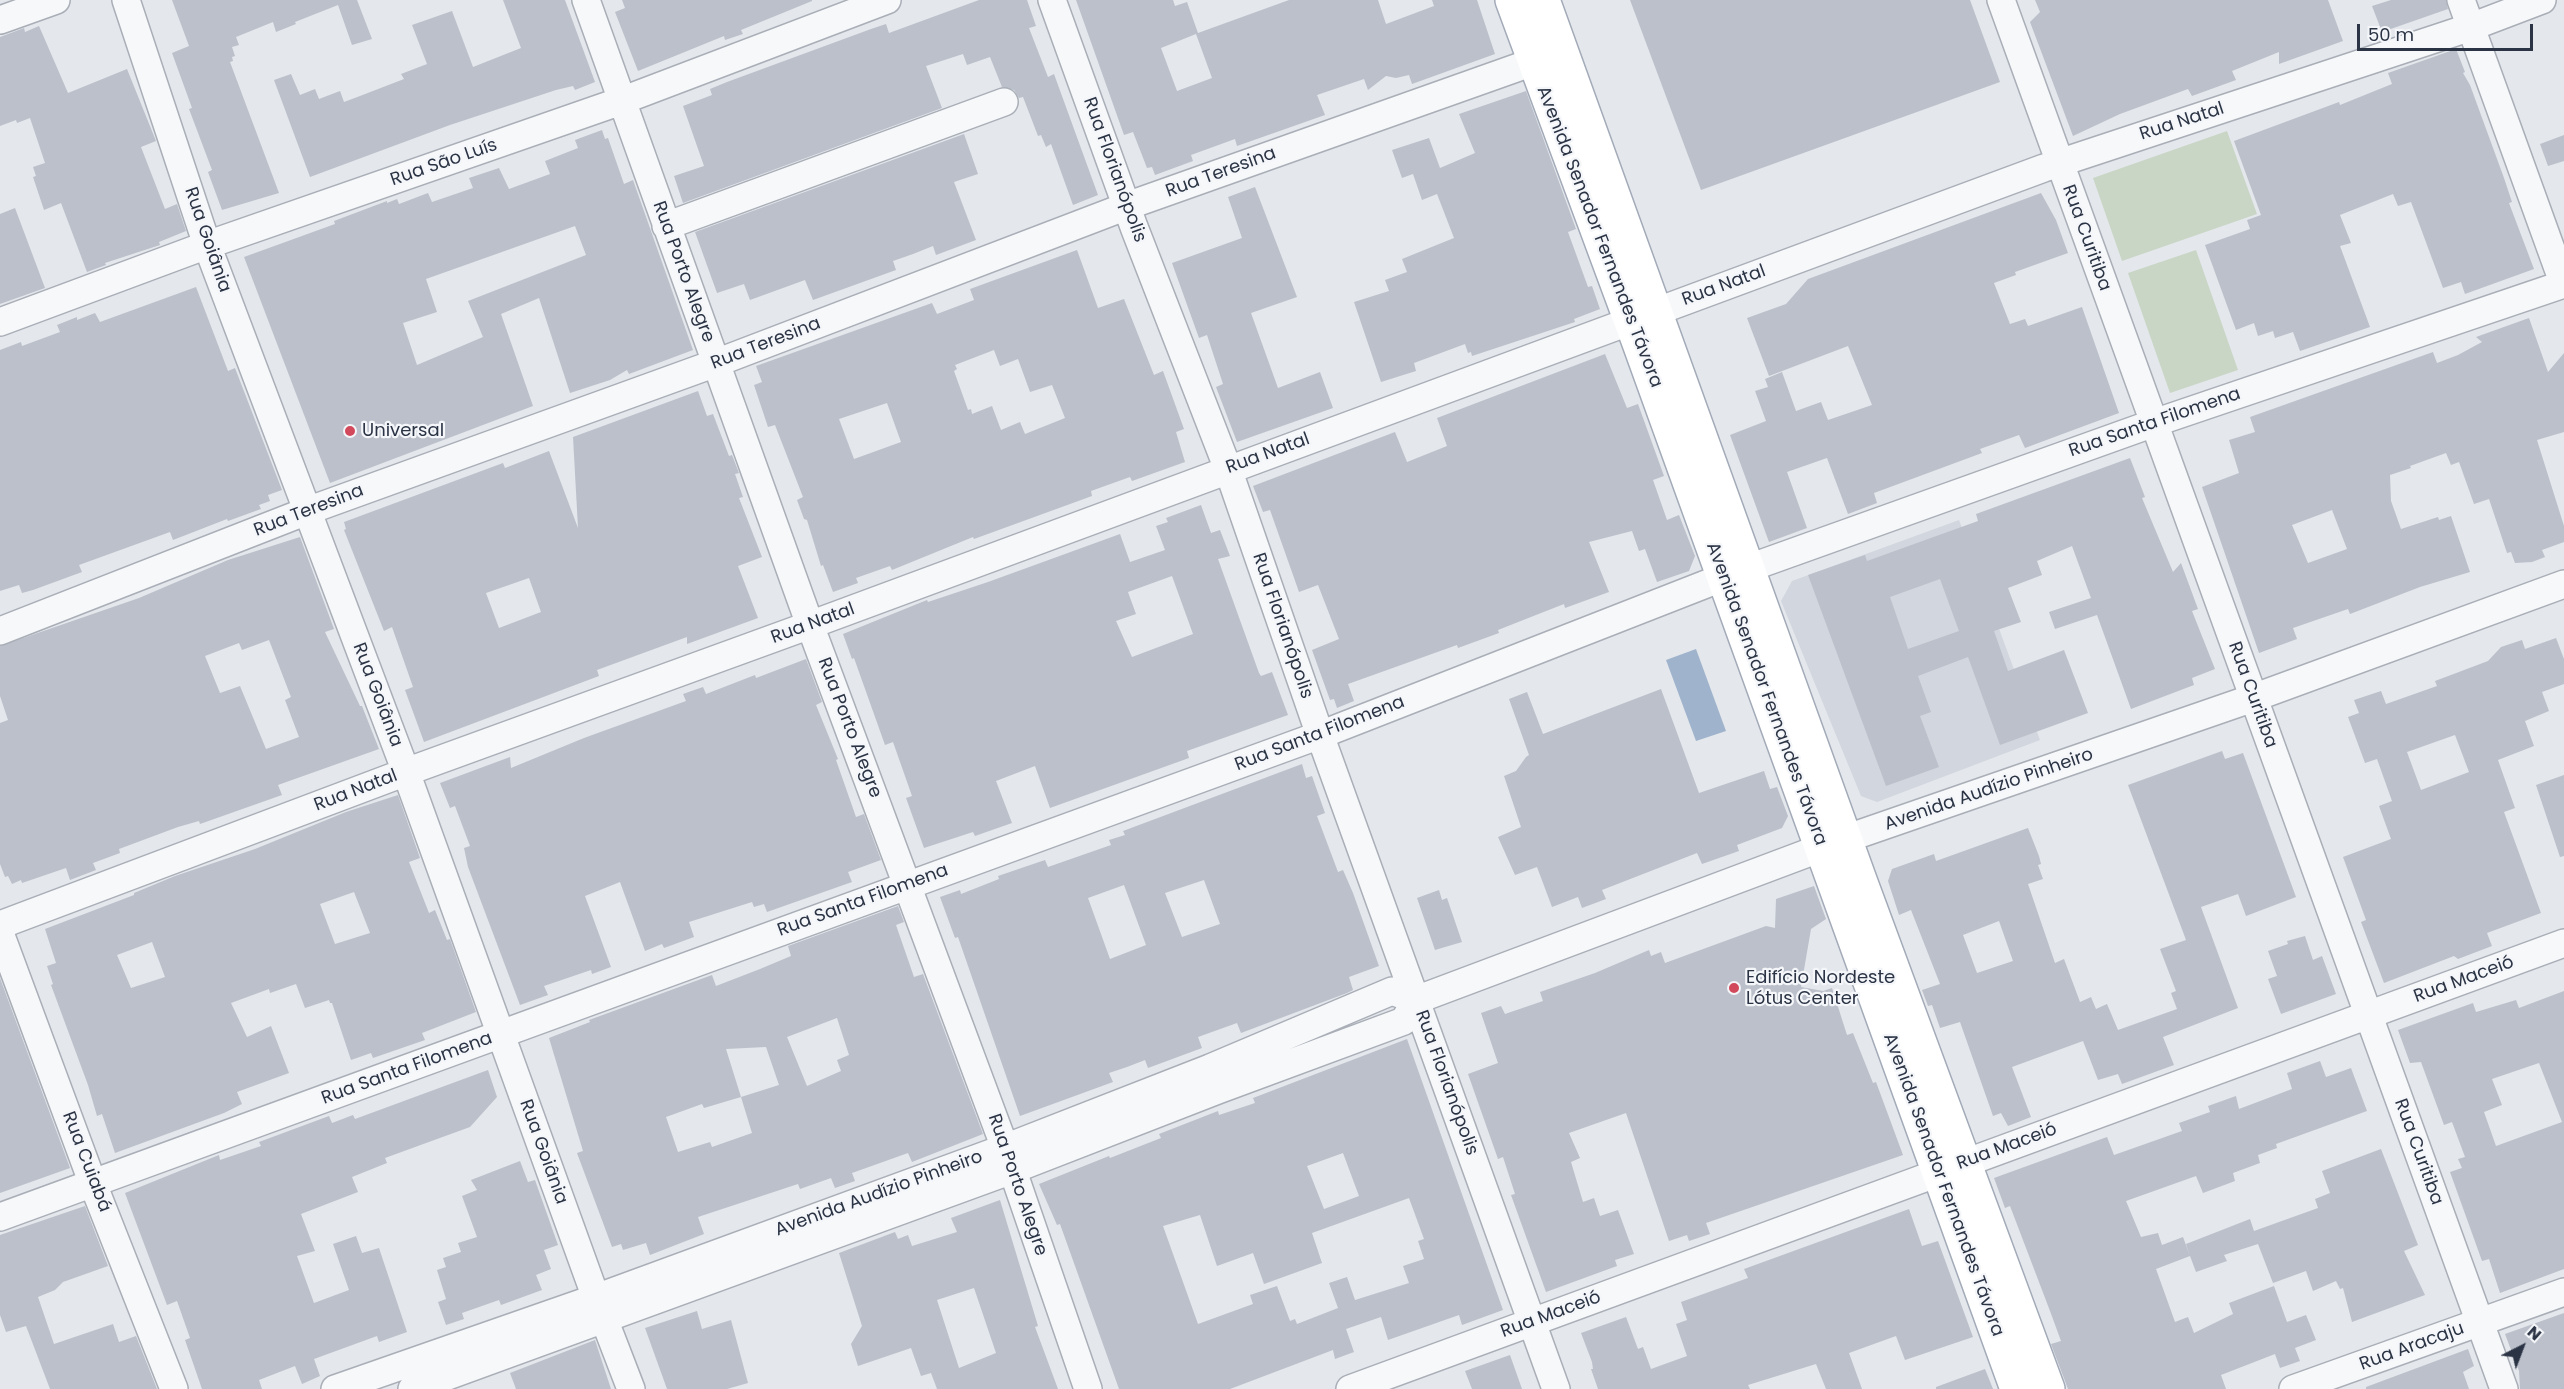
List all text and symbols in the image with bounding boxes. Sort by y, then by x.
scale bar [2360,12,2536,50]
text: 50 m [2368,22,2414,47]
street label: Avenida Senador Fernandes Távora [1531,83,1667,391]
street label: Rua Florianópolis [1078,95,1150,245]
street label: Rua Natal [2137,98,2227,146]
street label: Rua São Luís [388,135,500,191]
street label: Rua Teresina [1163,143,1279,203]
street label: Rua Curitiba [2057,182,2115,294]
street label: Rua Goiânia [179,185,235,295]
street label: Rua Porto Alegre [647,198,719,346]
street label: Rua Natal [1679,261,1769,311]
street label: Rua Teresina [708,313,824,375]
street label: Rua Santa Filomena [2066,383,2244,463]
place label: Universal [362,420,444,442]
marker: Universal [343,424,357,438]
street label: Rua Natal [1223,429,1313,479]
street label: Rua Teresina [251,480,367,542]
street label: Avenida Senador Fernandes Távora [1701,539,1831,849]
street label: Rua Florianópolis [1247,550,1317,702]
street label: Rua Natal [768,599,858,649]
street label: Rua Curitiba [2223,639,2281,751]
street label: Rua Goiânia [347,640,407,750]
street label: Rua Porto Alegre [812,655,886,801]
street label: Rua Santa Filomena [1232,692,1408,776]
street label: Avenida Audízio Pinheiro [1882,744,2096,836]
street label: Rua Natal [311,765,401,817]
street label: Rua Santa Filomena [775,860,951,942]
street label: Rua Maceió [2411,952,2517,1008]
place label: Edifício Nordeste Lótus Center [1746,967,1895,1010]
marker: Edifício Nordeste Lótus Center [1727,981,1741,995]
street label: Rua Florianópolis [1410,1008,1482,1158]
street label: Rua Santa Filomena [319,1028,495,1110]
street label: Avenida Senador Fernandes Távora [1878,1030,2008,1340]
street label: Rua Curitiba [2389,1096,2447,1208]
street label: Rua Goiânia [514,1097,572,1207]
street label: Rua Cuiabá [57,1109,115,1215]
street label: Rua Porto Alegre [983,1111,1051,1259]
street label: Rua Maceió [1954,1119,2060,1175]
street label: Avenida Audízio Pinheiro [772,1146,986,1242]
street label: Rua Maceió [1498,1287,1604,1343]
north arrow [2492,1317,2552,1377]
street label: Rua Aracaju [2357,1318,2467,1376]
text: N [2522,1321,2547,1346]

